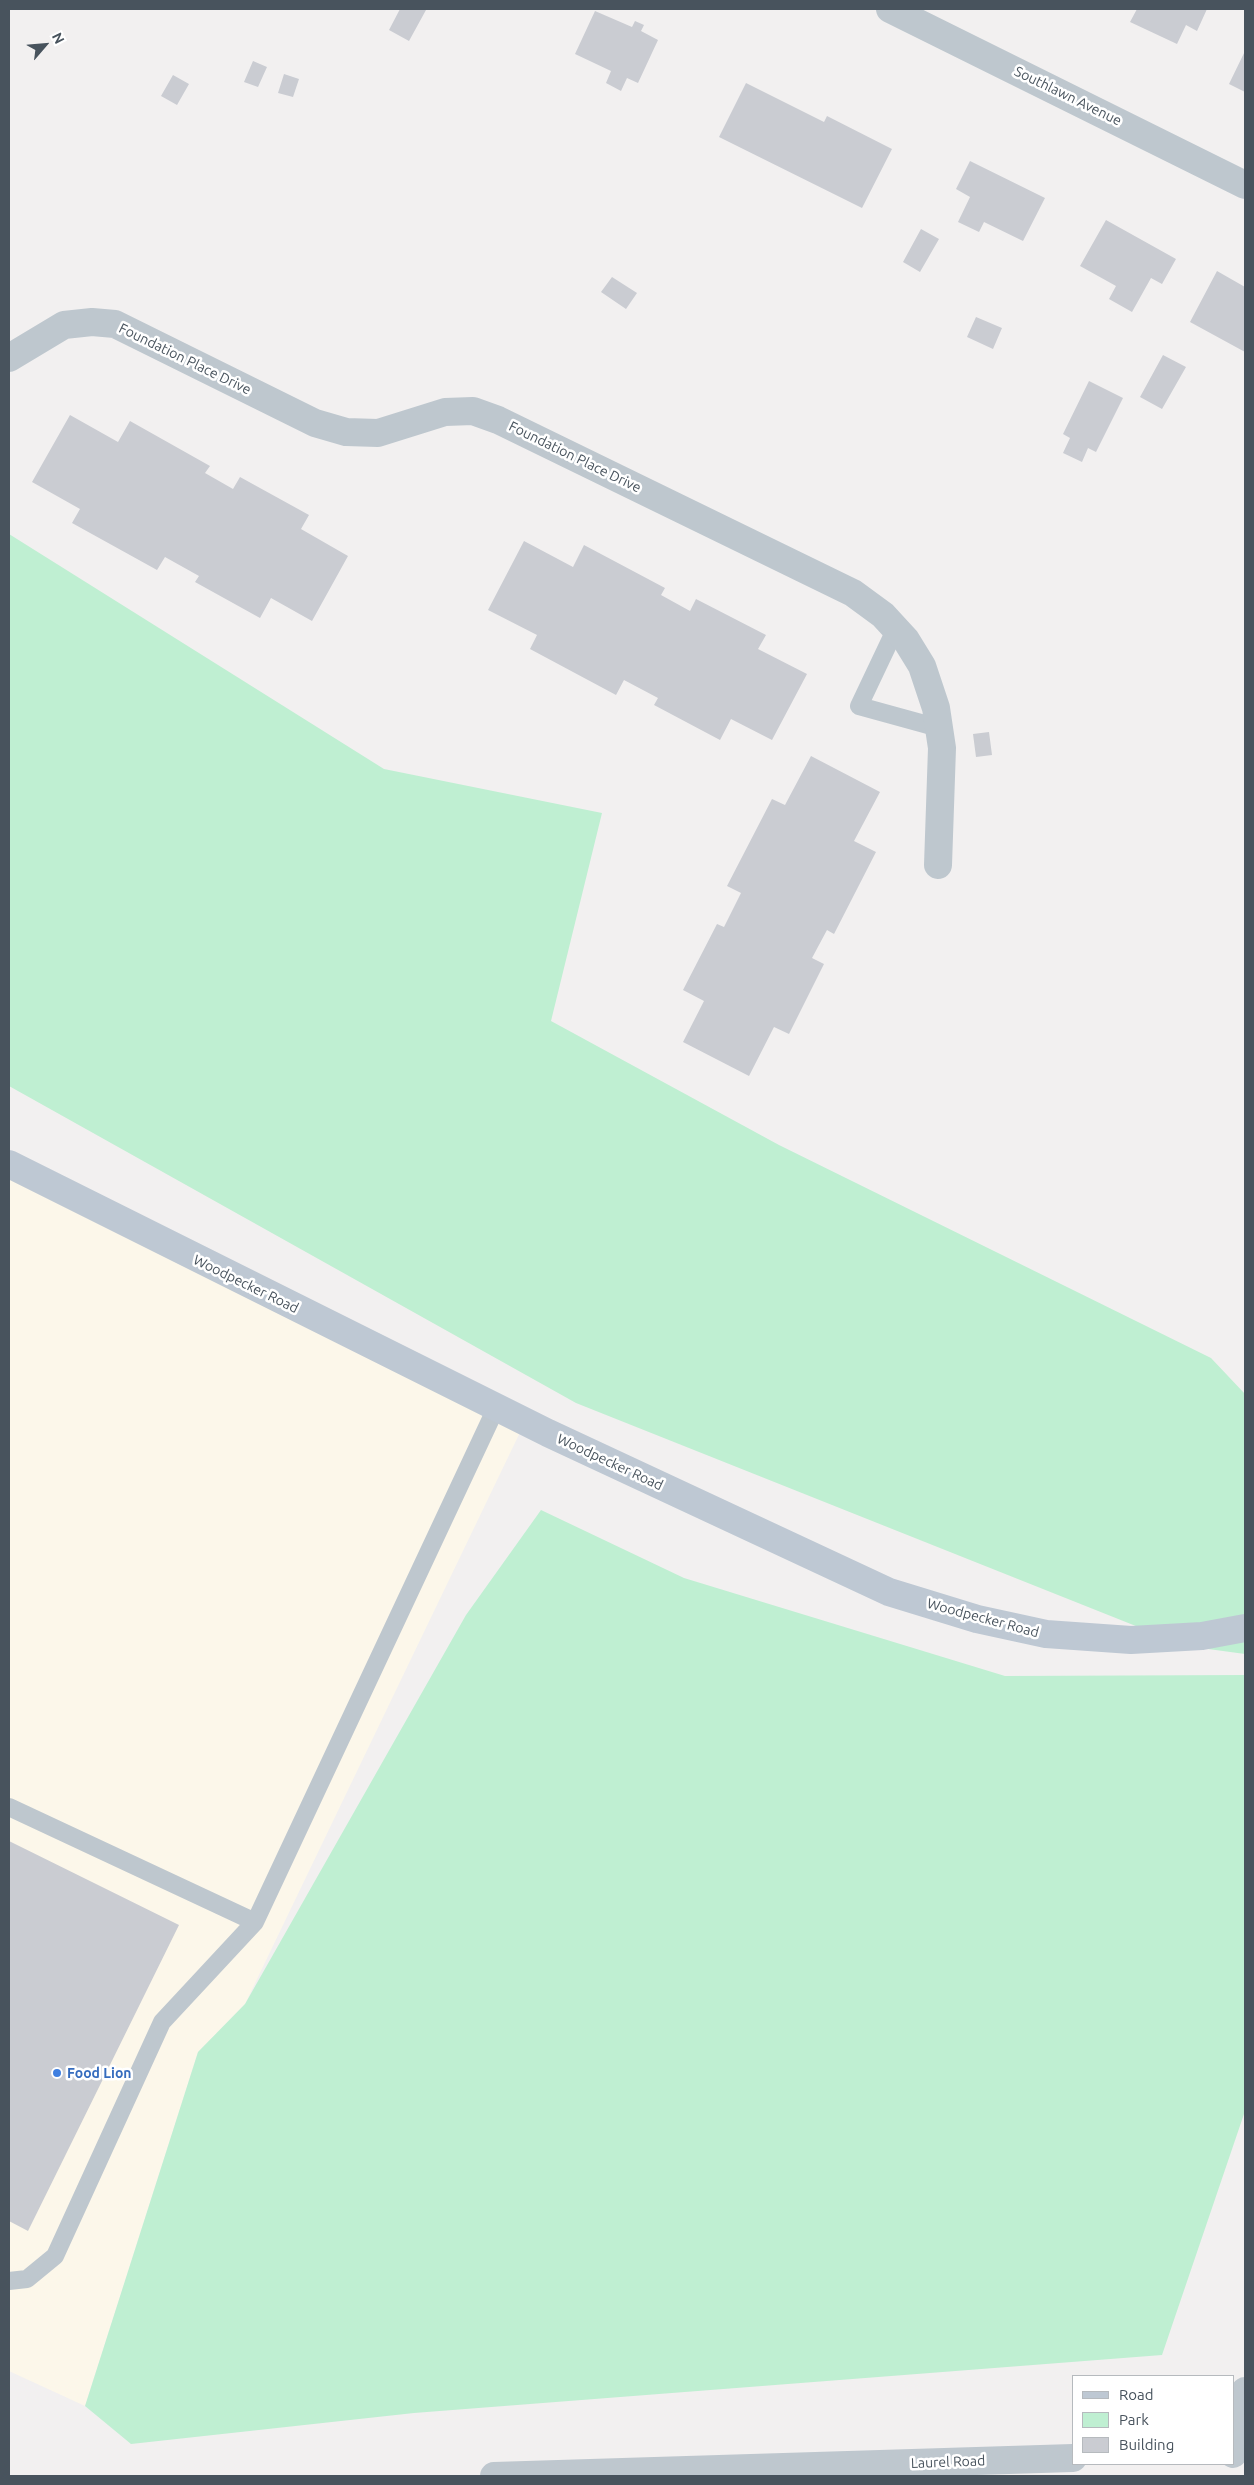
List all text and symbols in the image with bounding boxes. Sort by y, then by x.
north arrow [20,20,70,70]
text: N [49,30,68,46]
street label: Southlawn Avenue [1012,63,1124,129]
street label: Foundation Place Drive [116,320,254,398]
street label: Foundation Place Drive [506,418,644,496]
street label: Woodpecker Road [191,1251,301,1317]
street label: Woodpecker Road [554,1430,666,1494]
street label: Woodpecker Road [925,1595,1041,1641]
place label: Food Lion [67,2065,132,2081]
marker: Food Lion [51,2067,63,2079]
legend [1072,2375,1234,2465]
text: Road [1119,2386,1154,2403]
text: Park [1119,2411,1149,2428]
text: Building [1119,2436,1174,2453]
street label: Laurel Road [910,2452,986,2472]

